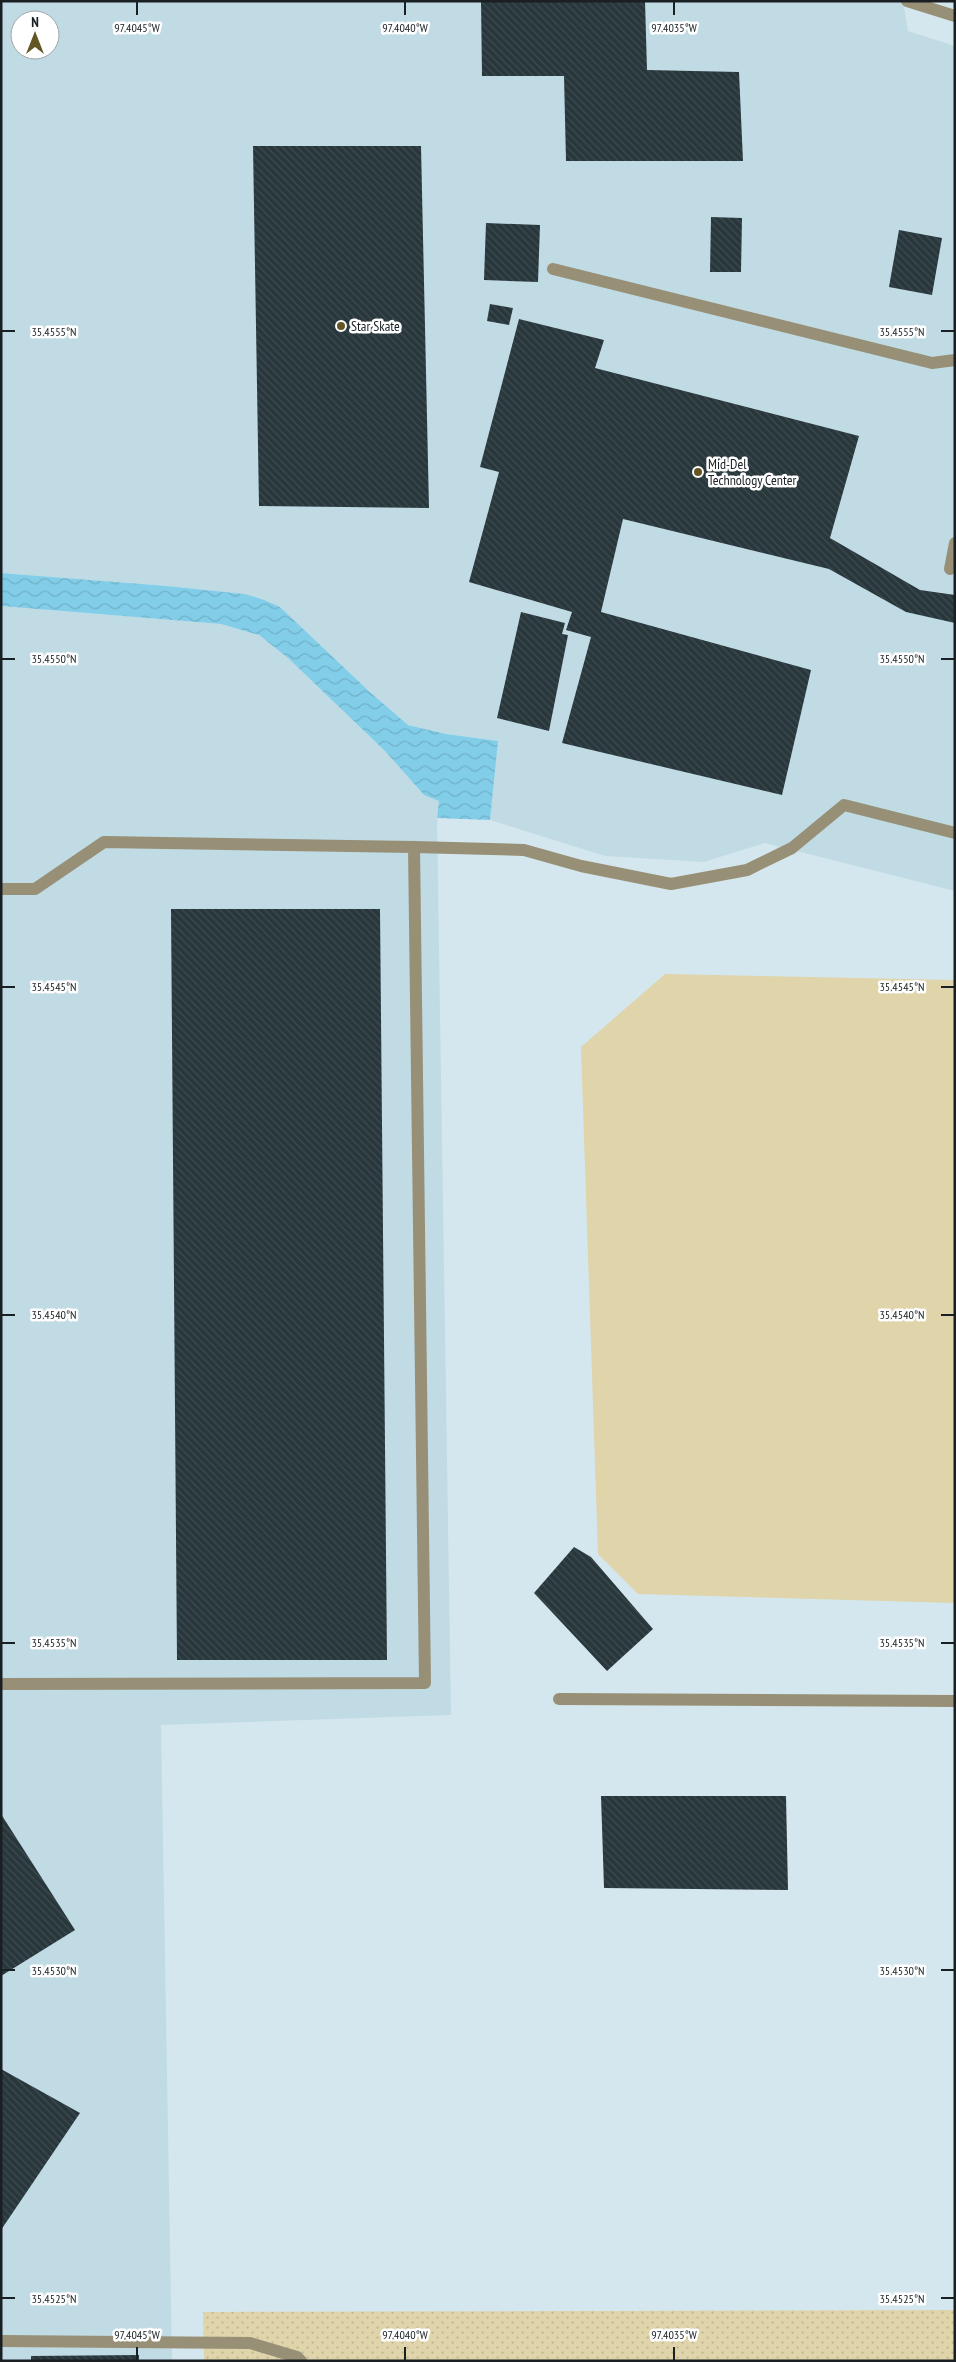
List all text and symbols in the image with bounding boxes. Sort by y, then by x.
north arrow [10,10,60,60]
text: N [31,13,39,31]
text: 97.4045°W [114,20,160,35]
text: 97.4040°W [382,20,428,35]
text: 97.4035°W [651,20,697,35]
place label: Star Skate [351,317,400,335]
marker: Star Skate [335,320,347,332]
text: 35.4555°N [31,324,77,339]
text: 35.4555°N [879,324,925,339]
place label: Mid-Del Technology Center [708,455,796,489]
marker: Mid-Del Technology Center [692,466,704,478]
text: 35.4550°N [31,651,77,666]
text: 35.4550°N [879,651,925,666]
text: 35.4545°N [31,979,77,994]
text: 35.4545°N [879,979,925,994]
text: 35.4540°N [31,1307,77,1322]
text: 35.4540°N [879,1307,925,1322]
text: 35.4535°N [31,1635,77,1650]
text: 35.4535°N [879,1635,925,1650]
text: 35.4530°N [31,1963,77,1978]
text: 35.4530°N [879,1963,925,1978]
text: 35.4525°N [31,2291,77,2306]
text: 35.4525°N [879,2291,925,2306]
text: 97.4045°W [114,2327,160,2342]
text: 97.4040°W [382,2327,428,2342]
text: 97.4035°W [651,2327,697,2342]

